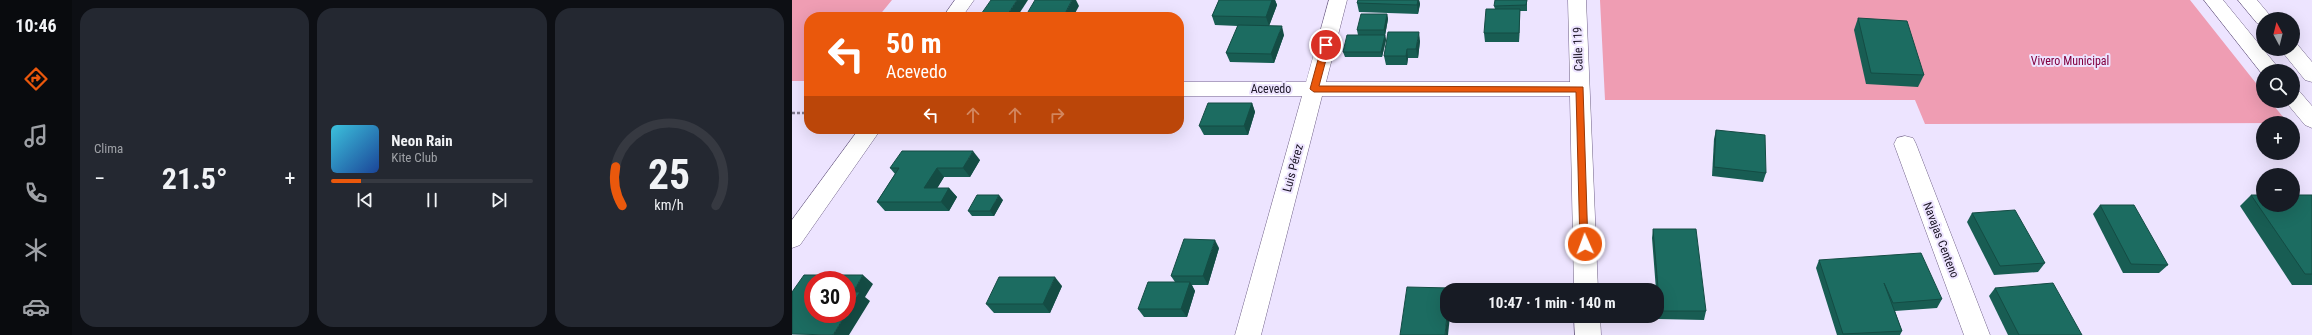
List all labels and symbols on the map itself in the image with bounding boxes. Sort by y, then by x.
north arrow [2256,12,2300,56]
street label: Calle 119 [1570,27,1586,71]
pin [1309,28,1343,62]
park label: Vivero Municipal [2031,54,2109,68]
street label: Acevedo [1251,82,1291,96]
street label: Luis Pérez [1280,143,1306,193]
street label: Navajas Centeno [1920,200,1962,280]
position arrow [1564,223,1606,265]
speed limit sign: 30 [804,271,856,323]

